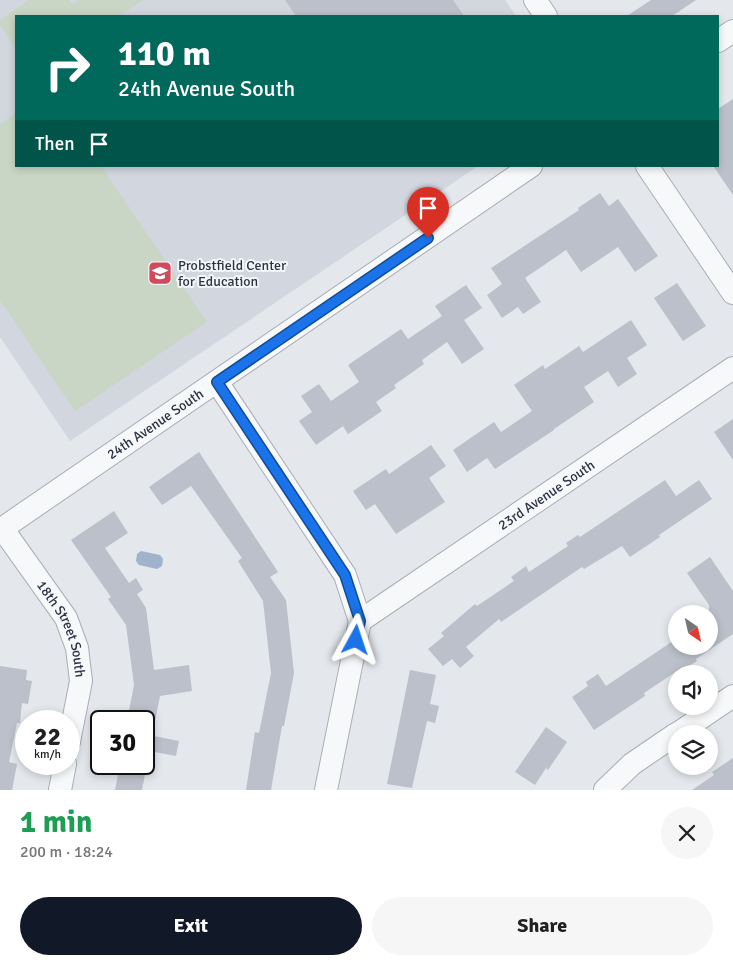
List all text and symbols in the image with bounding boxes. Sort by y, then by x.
text: 110 m [118,32,211,75]
icon: right [35,35,100,100]
text: 24th Avenue South [118,75,295,102]
icon: arrive [85,130,113,158]
text: Then [35,132,75,156]
pin [407,187,449,238]
icon: arrive [414,194,442,222]
place label: Probstfield Center for Education [178,257,287,290]
school or university icon: Probstfield Center for Education [147,260,173,286]
street label: 24th Avenue South [104,385,206,463]
street label: 23rd Avenue South [495,456,598,533]
street label: 18th Street South [33,577,89,678]
north arrow [668,605,718,655]
map controls [668,605,718,775]
position arrow [329,613,381,665]
button: sound [668,665,718,715]
speed limit sign: 30 [90,710,155,775]
text: 22 [34,721,61,752]
button: layers [668,725,718,775]
text: km/h [34,747,61,762]
text: 1 min [20,804,92,841]
button: close [661,807,713,859]
text: 200 m · 18:24 [20,842,113,862]
button: Exit [20,897,362,955]
button: Share [372,897,713,955]

